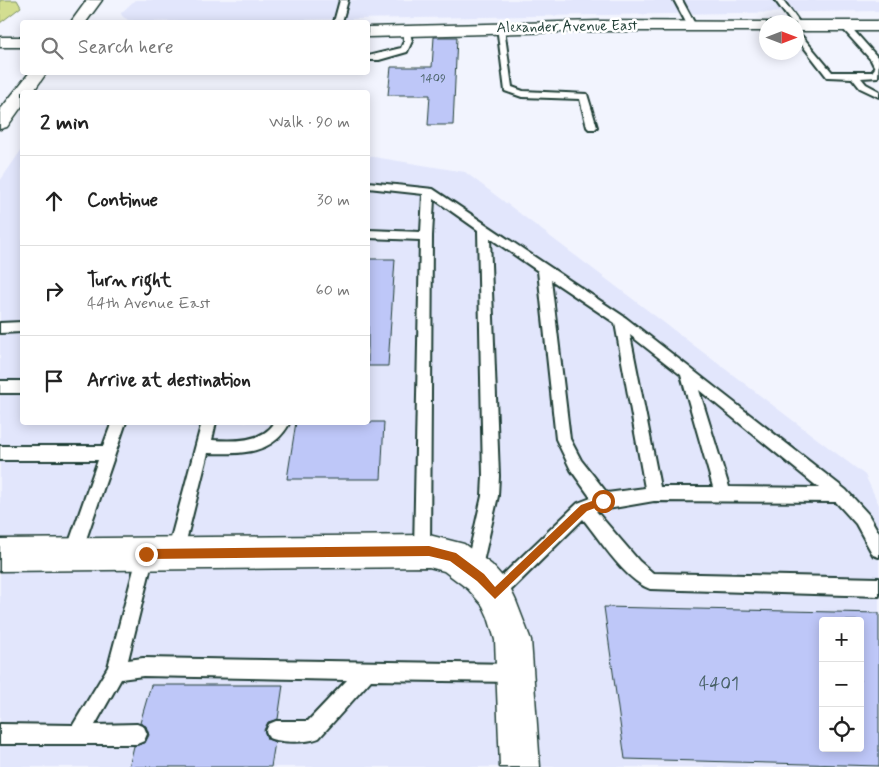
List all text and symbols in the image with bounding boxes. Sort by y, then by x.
north arrow [759,15,804,60]
street label: Alexander Avenue East [496,16,638,38]
search box [20,20,370,75]
icon: search [38,34,66,62]
text: Search here [78,35,174,60]
house number: 1409 [420,71,446,87]
text: 2 min [40,109,89,137]
text: Walk · 90 m [269,112,350,133]
icon: ahead [40,187,68,215]
text: Continue [87,188,158,213]
text: 30 m [317,190,350,211]
text: Turn right [87,268,171,293]
icon: right [40,277,68,305]
text: 60 m [316,280,350,301]
text: 44th Avenue East [87,293,210,314]
icon: arrive [40,367,68,395]
text: Arrive at destination [87,368,251,393]
route start [592,490,615,513]
route end [135,543,158,566]
map controls [819,617,864,752]
button: + [819,617,864,662]
button: − [819,662,864,707]
house number: 4401 [699,672,739,696]
button: locate [819,707,864,752]

